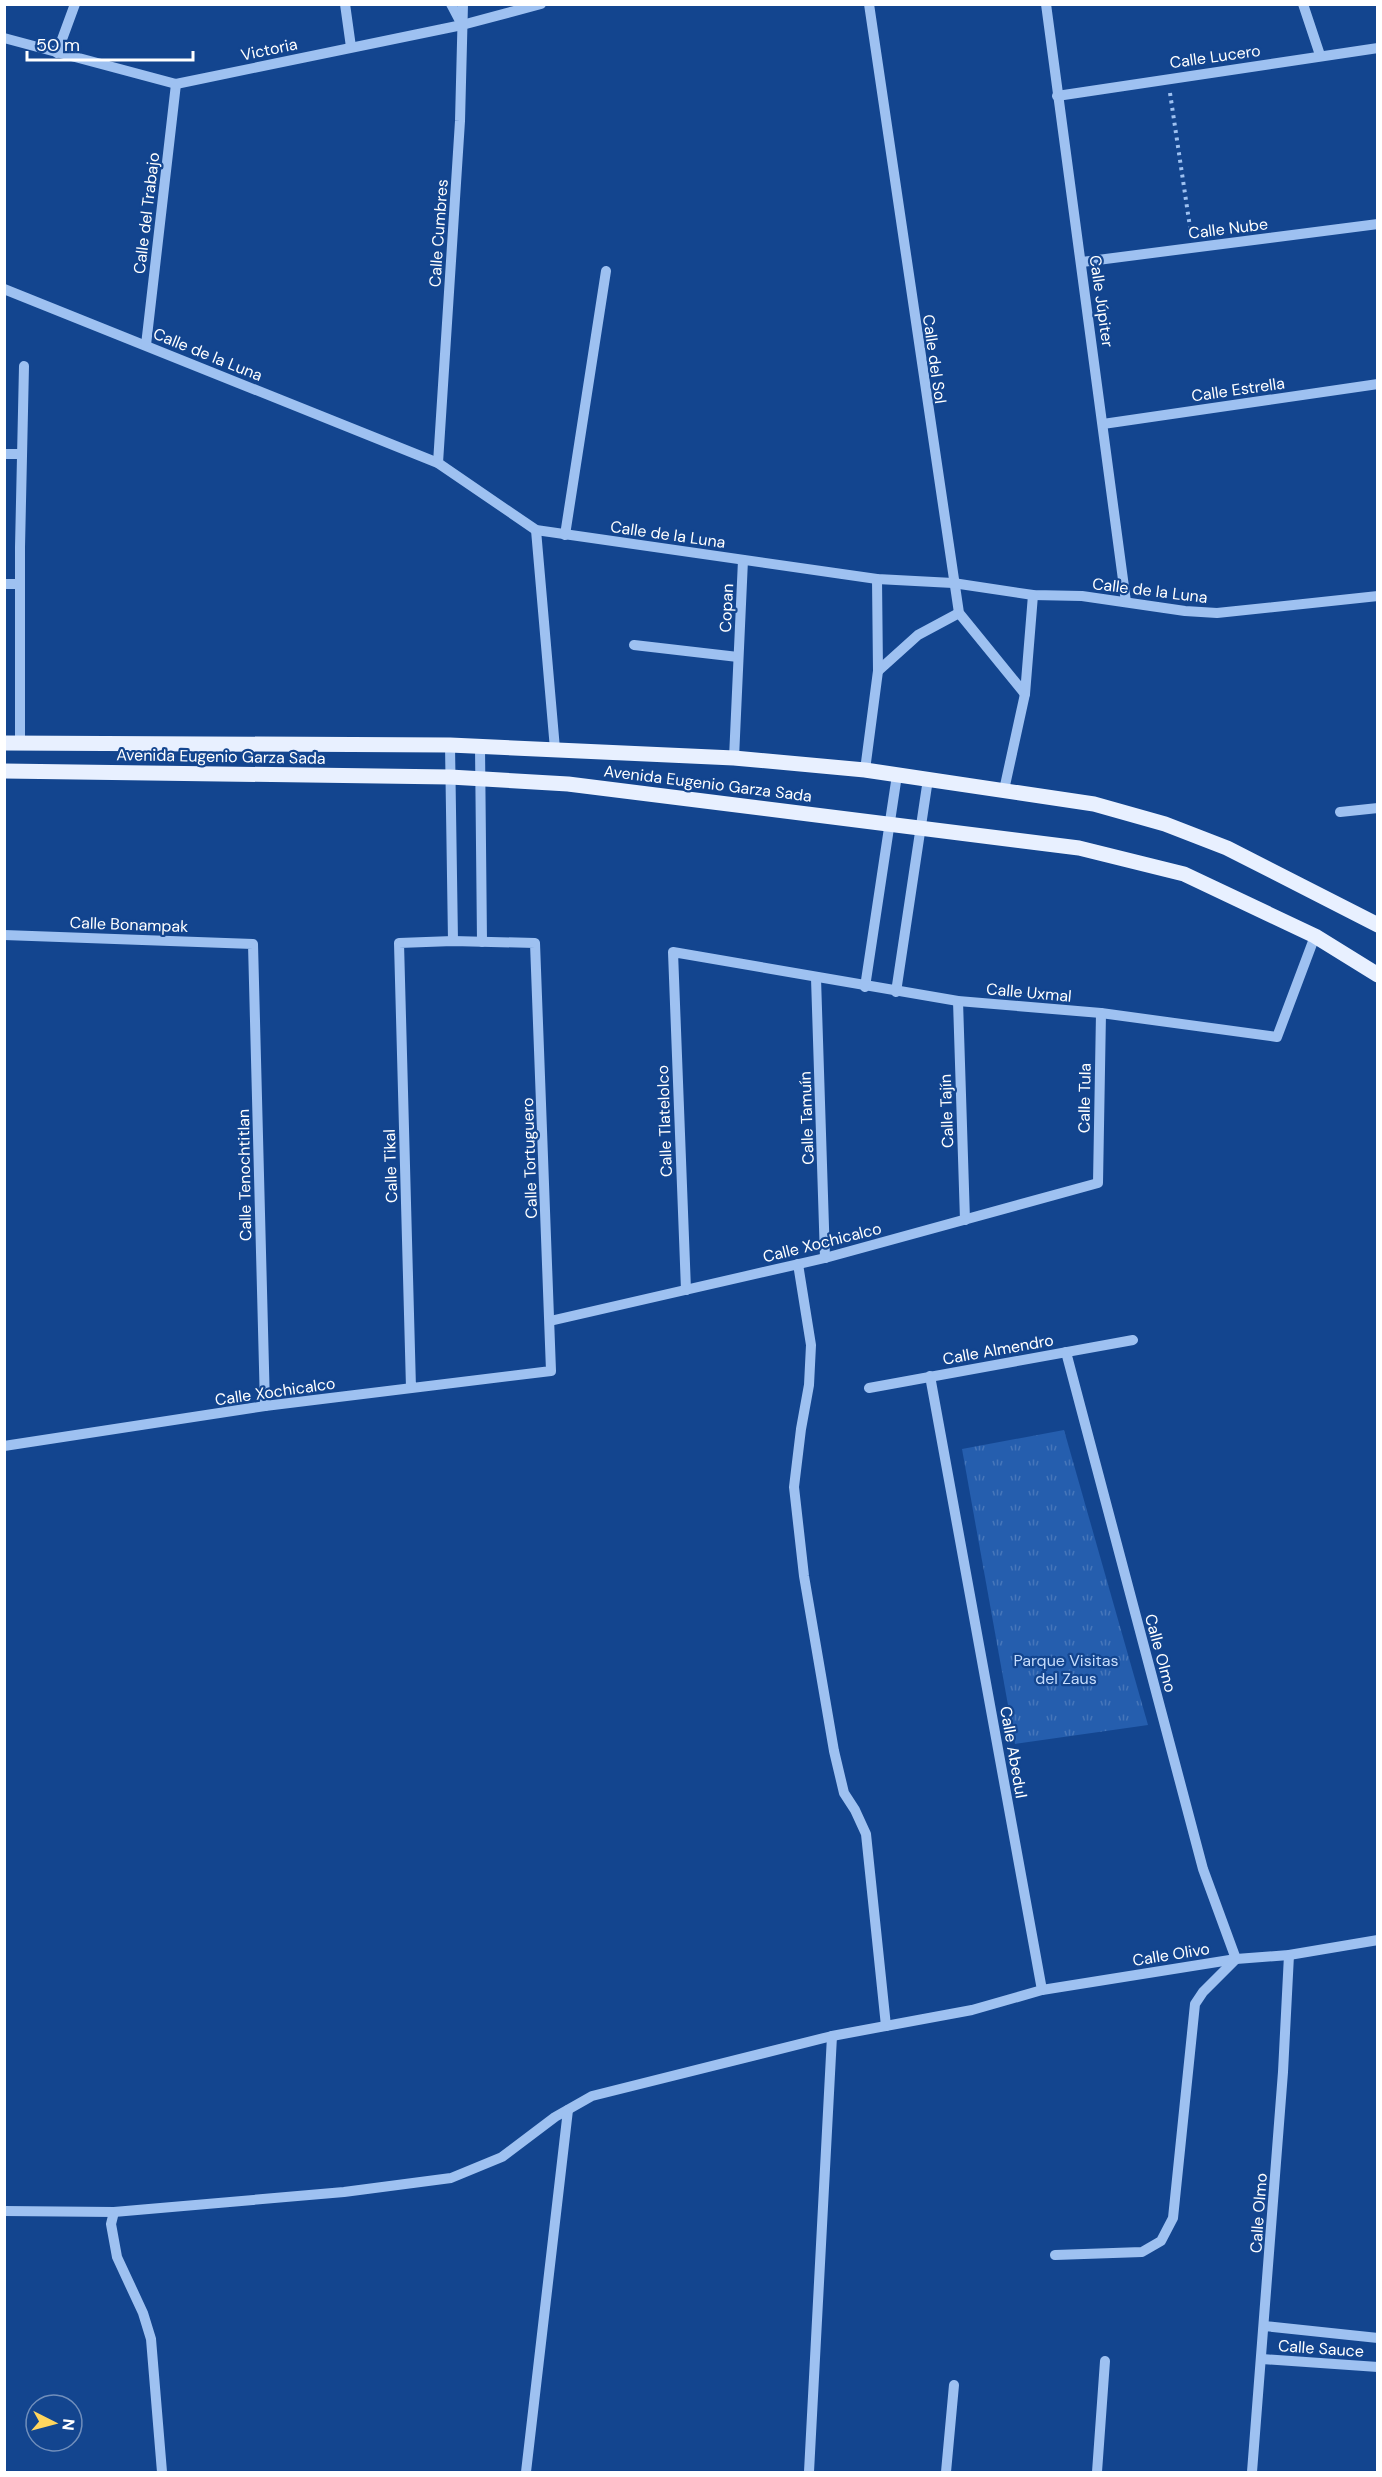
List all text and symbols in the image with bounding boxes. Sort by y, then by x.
scale bar [27,24,194,62]
text: 50 m [36,33,80,57]
street label: Victoria [239,33,299,66]
street label: Calle Lucero [1168,40,1262,73]
street label: Calle del Trabajo [129,151,164,275]
street label: Calle Cumbres [424,178,453,288]
street label: Calle Nube [1187,213,1269,244]
street label: Calle Júpiter [1085,254,1118,349]
street label: Calle del Sol [918,313,951,405]
street label: Calle de la Luna [150,323,266,386]
street label: Calle Estrella [1190,373,1286,406]
street label: Calle de la Luna [609,516,727,553]
street label: Calle de la Luna [1091,573,1209,608]
street label: Copan [715,583,738,633]
street label: Avenida Eugenio Garza Sada [116,744,326,769]
street label: Avenida Eugenio Garza Sada [603,760,813,807]
street label: Calle Bonampak [69,912,189,937]
street label: Calle Uxmal [985,978,1073,1007]
street label: Calle Tula [1073,1063,1096,1133]
street label: Calle Tlatelolco [652,1065,677,1177]
street label: Calle Tamuín [794,1071,819,1165]
street label: Calle Tajín [935,1074,958,1148]
street label: Calle Tortuguero [517,1097,542,1219]
street label: Calle Tenochtitlan [233,1109,256,1241]
street label: Calle Tikal [379,1129,402,1203]
street label: Calle Xochicalco [761,1218,884,1267]
street label: Calle Almendro [941,1329,1055,1370]
street label: Calle Xochicalco [213,1373,337,1410]
street label: Calle Olmo [1140,1612,1181,1695]
park label: Parque Visitas del Zaus [1013,1650,1119,1689]
street label: Calle Abedul [995,1704,1032,1800]
street label: Calle Olivo [1131,1938,1211,1971]
street label: Calle Olmo [1245,2172,1272,2254]
street label: Calle Sauce [1277,2335,1365,2362]
north arrow [24,2393,84,2453]
text: N [57,2418,79,2431]

